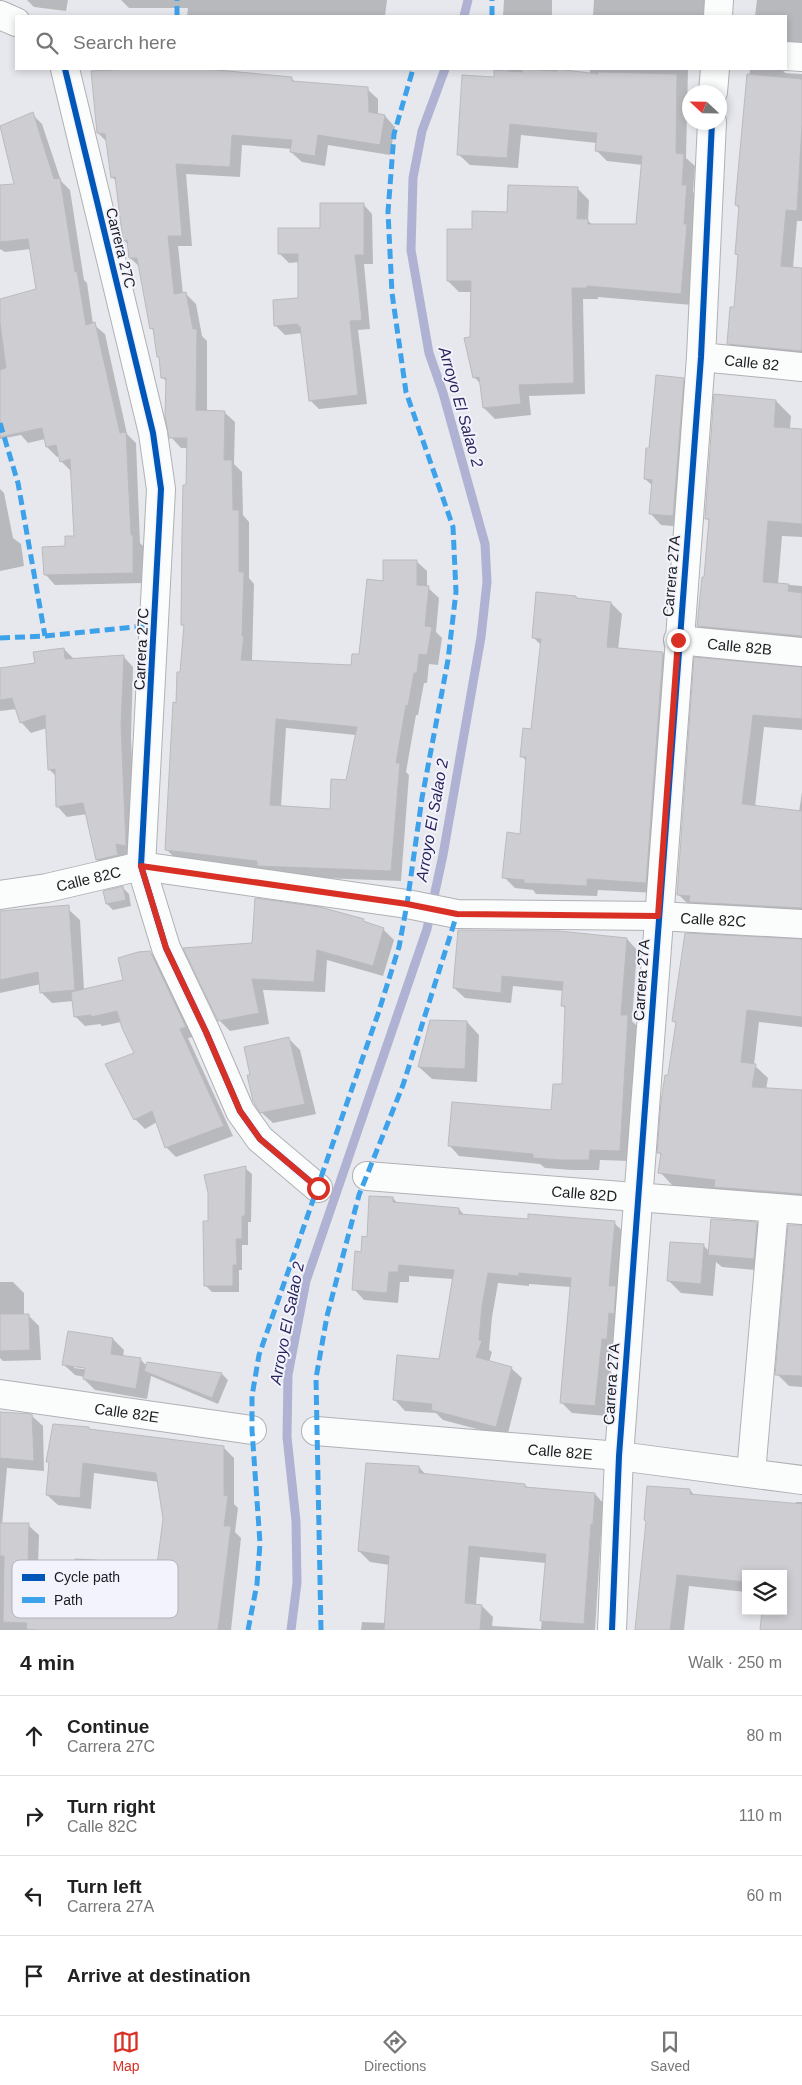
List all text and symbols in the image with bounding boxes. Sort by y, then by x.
search box [15,15,787,70]
icon: search [33,29,61,57]
text: Search here [73,32,177,53]
north arrow [682,85,727,130]
street label: Carrera 27C [103,206,139,290]
water label: Arroyo El Salao 2 [435,344,486,469]
street label: Calle 82 [724,351,780,373]
street label: Carrera 27A [659,535,683,617]
street label: Carrera 27C [130,607,152,691]
route end [667,629,690,652]
street label: Calle 82B [706,634,773,658]
water label: Arroyo El Salao 2 [413,757,451,884]
street label: Calle 82C [54,862,123,894]
street label: Calle 82C [680,909,747,929]
street label: Carrera 27A [630,939,652,1021]
route start [307,1177,330,1200]
street label: Calle 82D [551,1182,618,1204]
water label: Arroyo El Salao 2 [267,1260,307,1387]
street label: Carrera 27A [600,1343,622,1425]
street label: Calle 82E [93,1399,160,1425]
street label: Calle 82E [527,1440,593,1462]
legend [12,1560,178,1618]
text: Cycle path [54,1569,120,1585]
map controls [742,1570,787,1615]
button: layers [742,1570,787,1615]
text: Path [54,1592,83,1608]
text: 4 min [20,1651,75,1674]
text: Walk · 250 m [688,1654,782,1671]
text: Continue [67,1716,149,1737]
icon: ahead [20,1722,48,1750]
text: 80 m [746,1727,782,1744]
text: Carrera 27C [67,1738,155,1755]
text: Turn right [67,1796,155,1817]
icon: right [20,1802,48,1830]
text: 110 m [739,1807,782,1824]
text: Calle 82C [67,1818,137,1835]
text: Turn left [67,1876,142,1897]
icon: left [20,1882,48,1910]
text: 60 m [746,1887,782,1904]
text: Carrera 27A [67,1898,154,1915]
icon: arrive [20,1962,48,1990]
text: Arrive at destination [67,1965,251,1986]
tab: Map [112,2028,140,2074]
tab: Directions [364,2028,426,2074]
tab: Saved [650,2028,690,2074]

